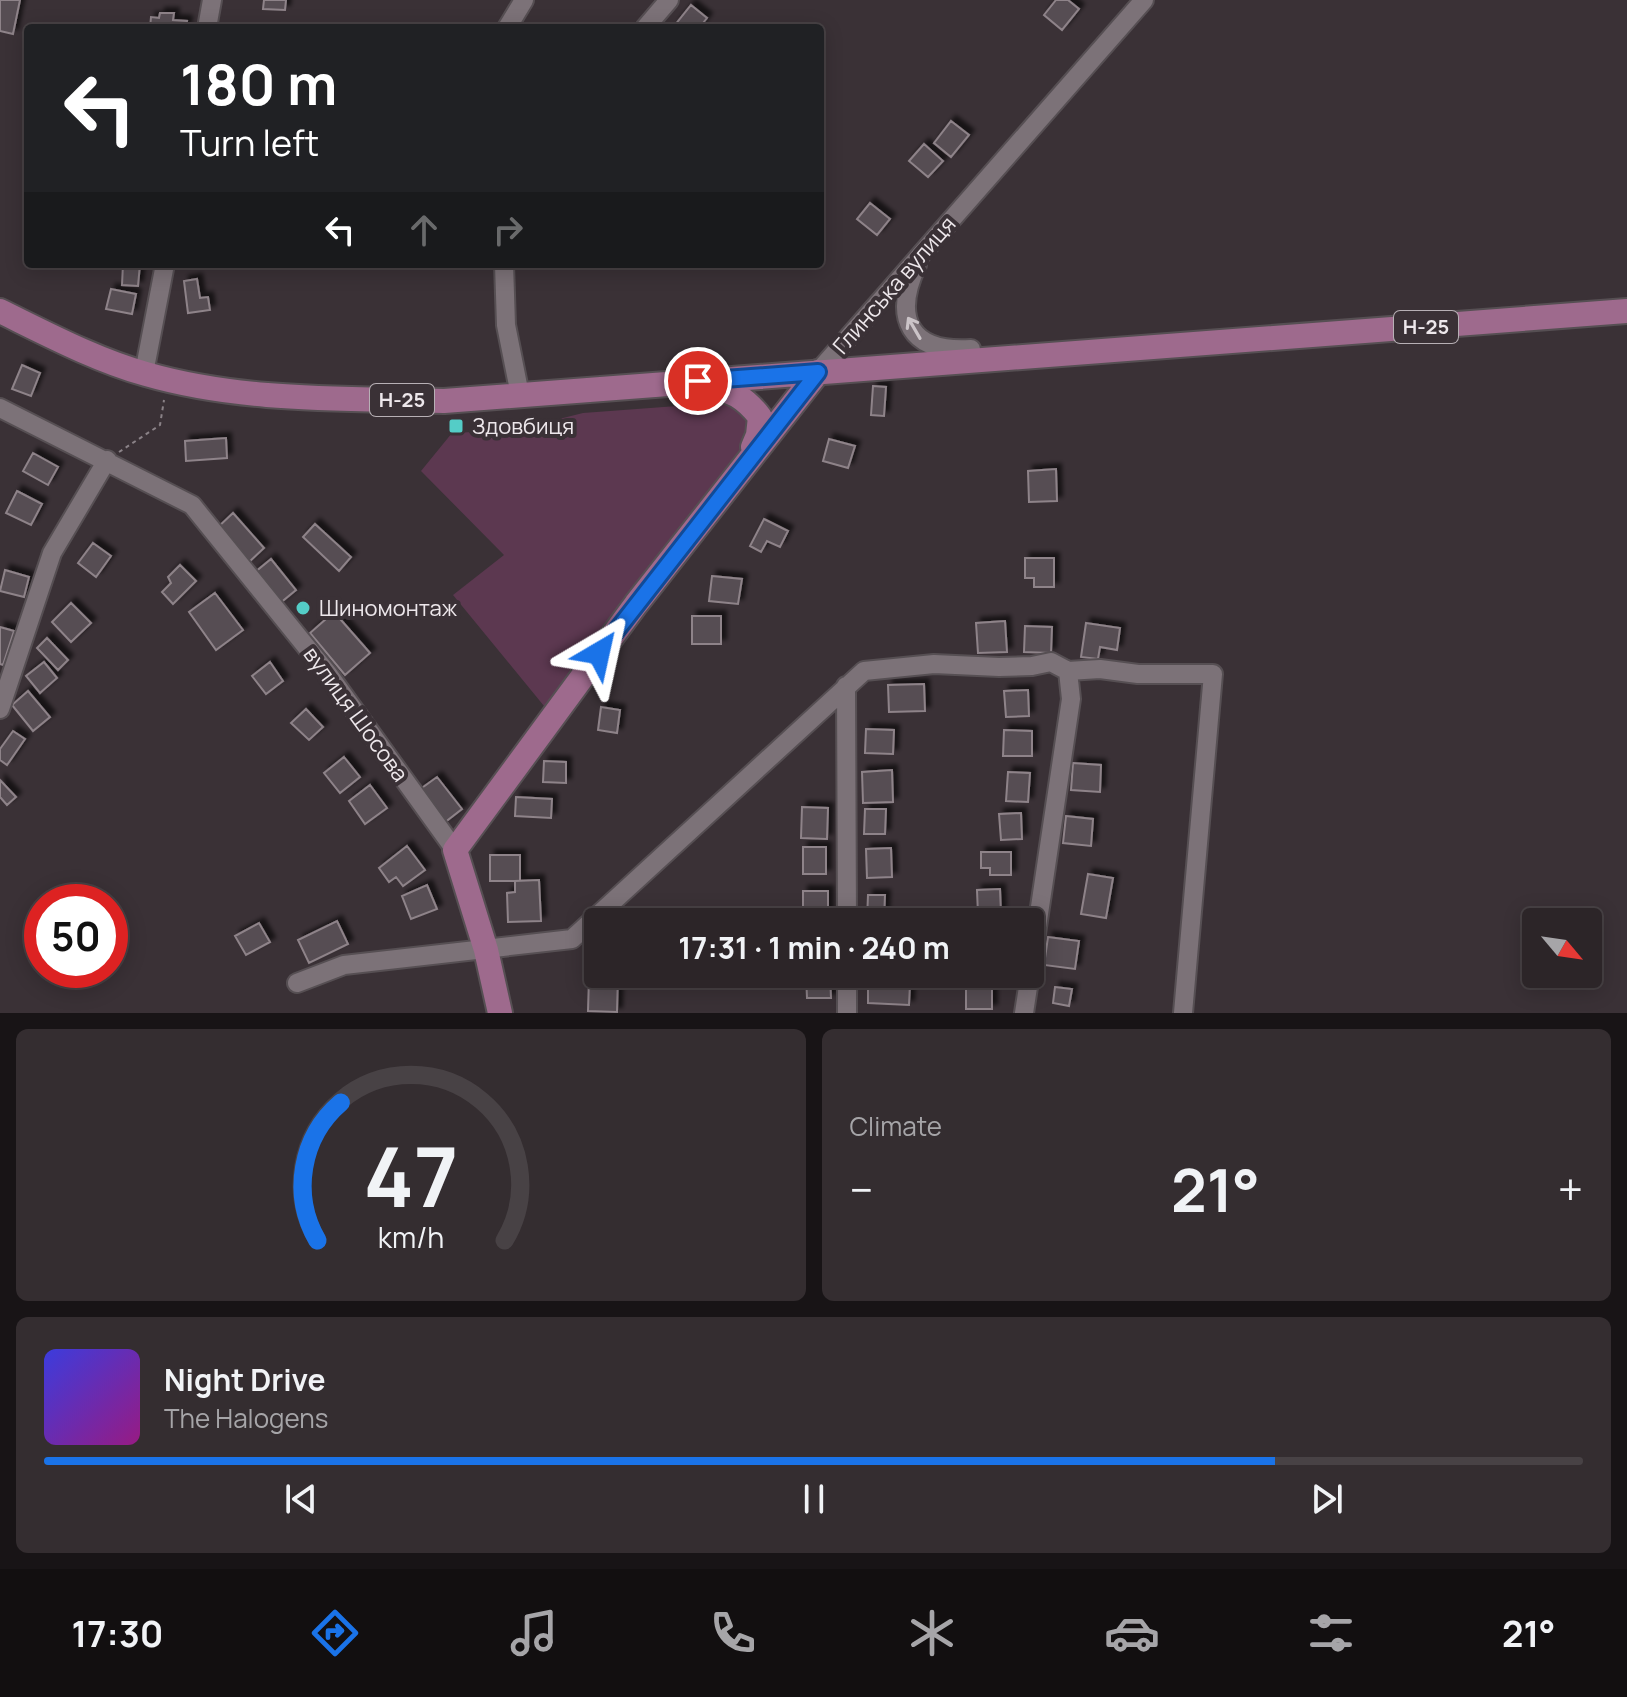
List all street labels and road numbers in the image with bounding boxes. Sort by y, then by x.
street label: Глинська вулиця [826,210,962,360]
road number: Н-25 [1394,311,1458,343]
road number: Н-25 [370,384,434,416]
street label: вулиця Шосова [297,640,415,788]

